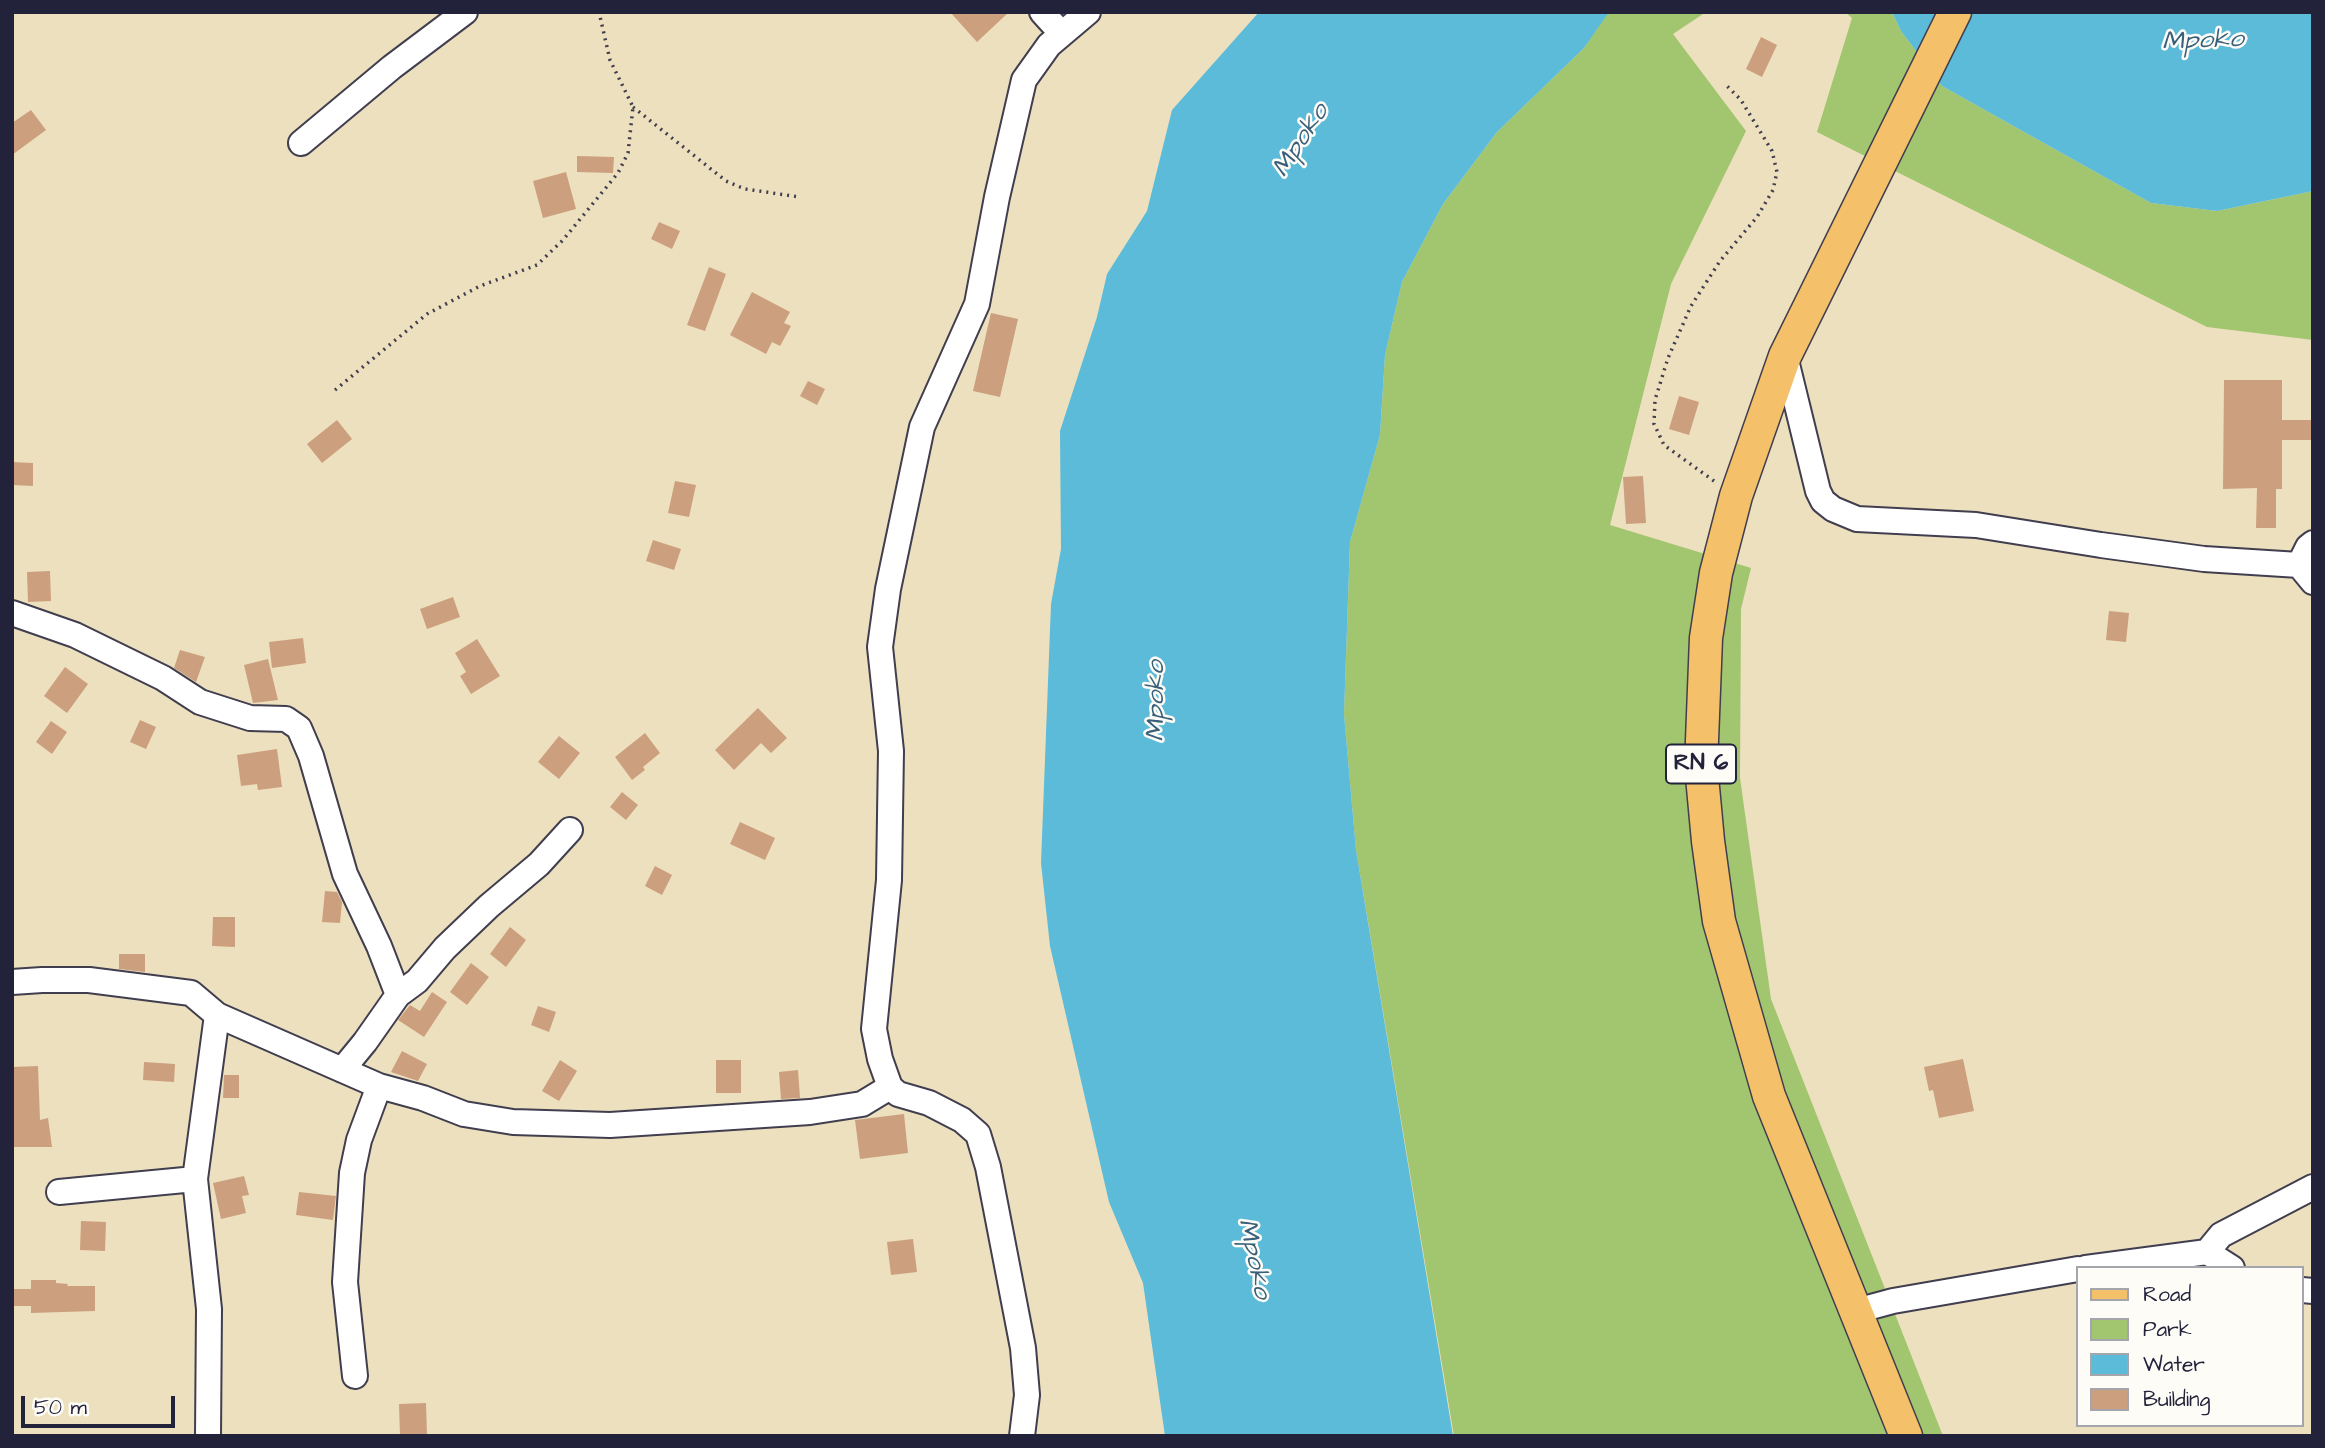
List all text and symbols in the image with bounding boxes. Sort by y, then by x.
water label: Mpoko [2162,25,2244,59]
water label: Mpoko [1267,98,1337,184]
water label: Mpoko [1142,660,1174,742]
road number: RN 6 [1666,744,1736,784]
water label: Mpoko [1229,1216,1277,1302]
legend [2076,1266,2304,1427]
text: Road [2143,1280,2191,1309]
text: Park [2143,1315,2192,1344]
text: Water [2143,1350,2205,1379]
scale bar [24,1382,178,1426]
text: Building [2143,1385,2210,1414]
text: 50 m [34,1393,87,1422]

